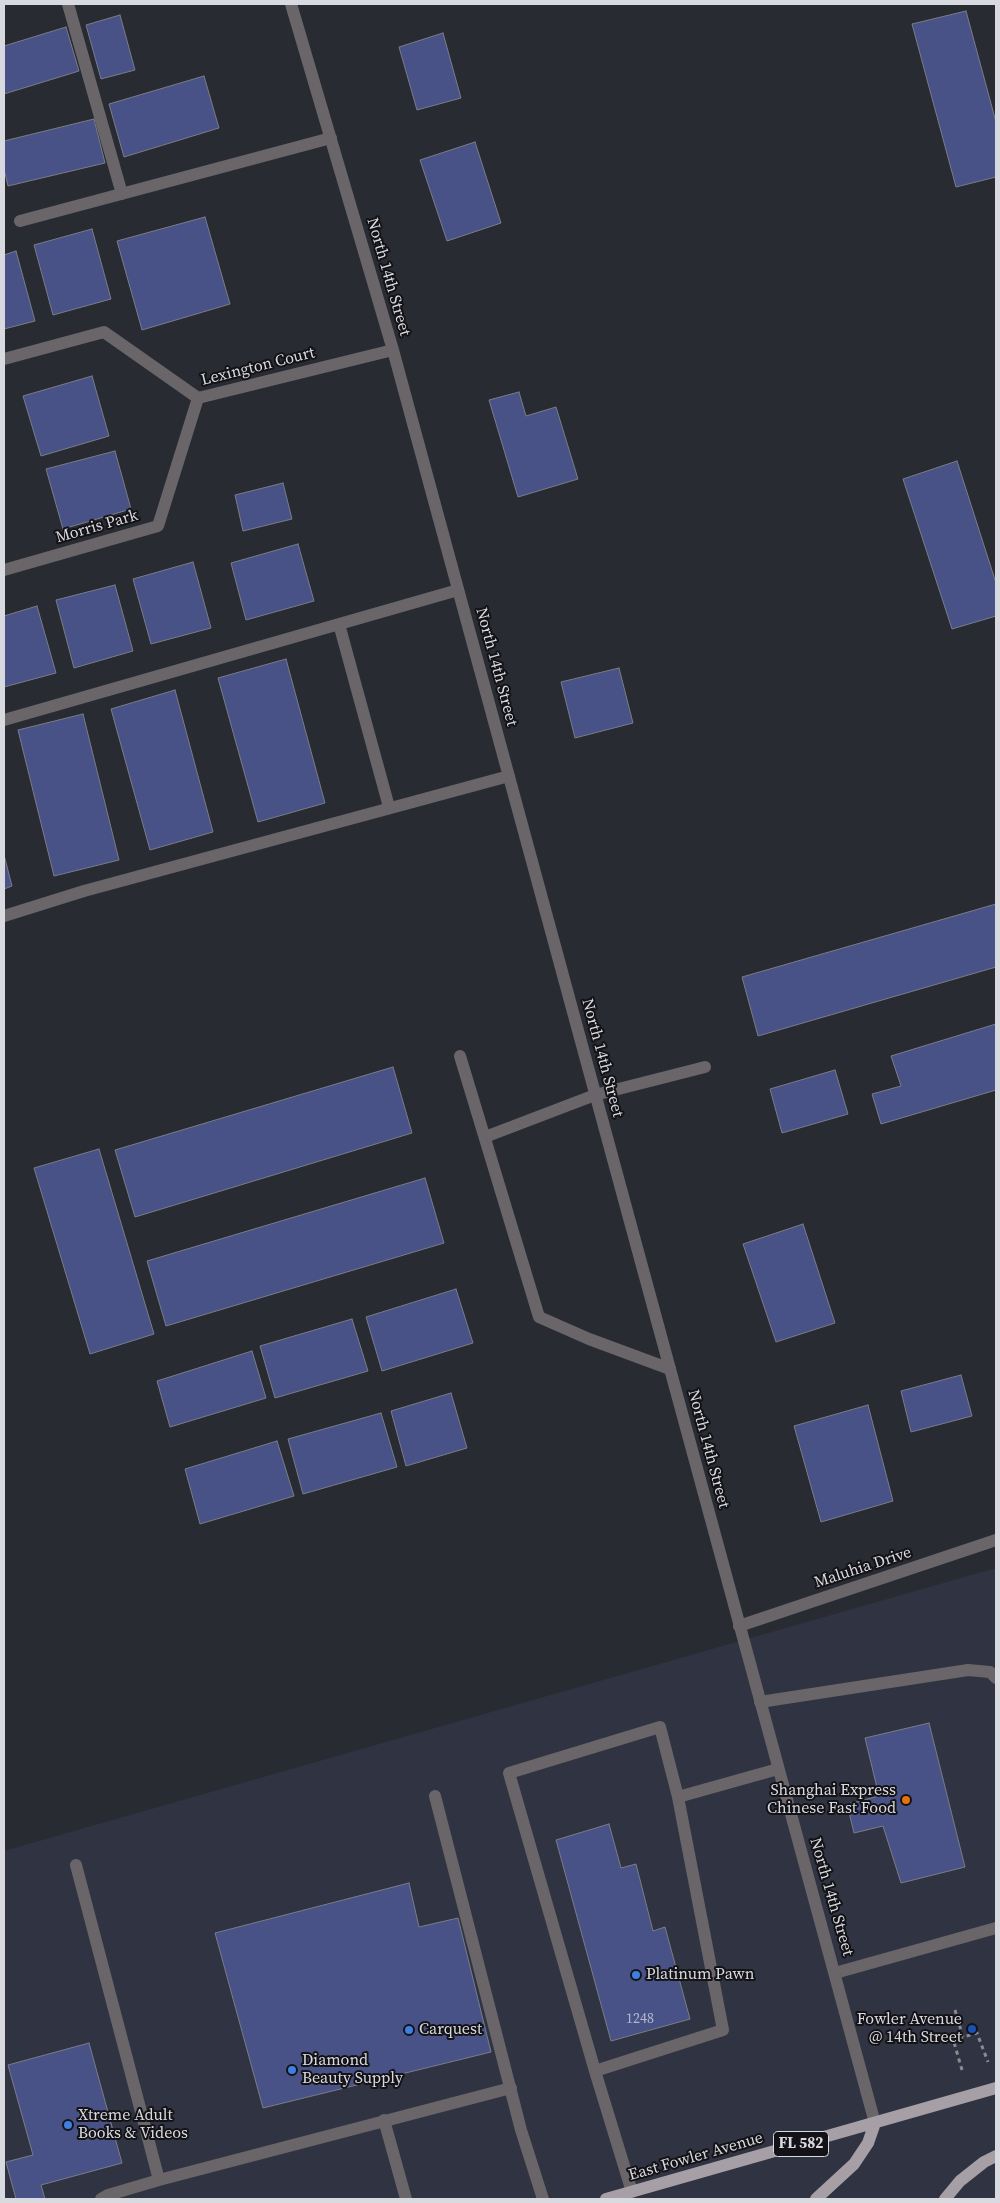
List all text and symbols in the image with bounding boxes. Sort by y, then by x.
street label: North 14th Street [362,216,414,338]
street label: Lexington Court [199,344,317,390]
street label: Morris Park [54,506,140,548]
street label: North 14th Street [471,606,521,728]
street label: North 14th Street [577,997,627,1119]
street label: North 14th Street [683,1388,733,1510]
street label: Maluhia Drive [812,1543,914,1593]
place label: Shanghai Express Chinese Fast Food [767,1781,896,1819]
marker: Shanghai Express Chinese Fast Food [900,1794,912,1806]
street label: North 14th Street [805,1836,857,1958]
place label: Platinum Pawn [646,1965,754,1985]
marker: Platinum Pawn [630,1969,642,1981]
place label: Fowler Avenue @ 14th Street [857,2010,962,2048]
house number: 1248 [626,2011,654,2027]
place label: Carquest [419,2020,482,2040]
marker: Fowler Avenue @ 14th Street [966,2023,978,2035]
marker: Carquest [403,2024,415,2036]
place label: Diamond Beauty Supply [302,2051,403,2089]
marker: Diamond Beauty Supply [286,2064,298,2076]
place label: Xtreme Adult Books & Videos [78,2106,188,2144]
marker: Xtreme Adult Books & Videos [62,2119,74,2131]
street label: East Fowler Avenue [627,2129,765,2185]
road number: FL 582 [774,2132,828,2156]

